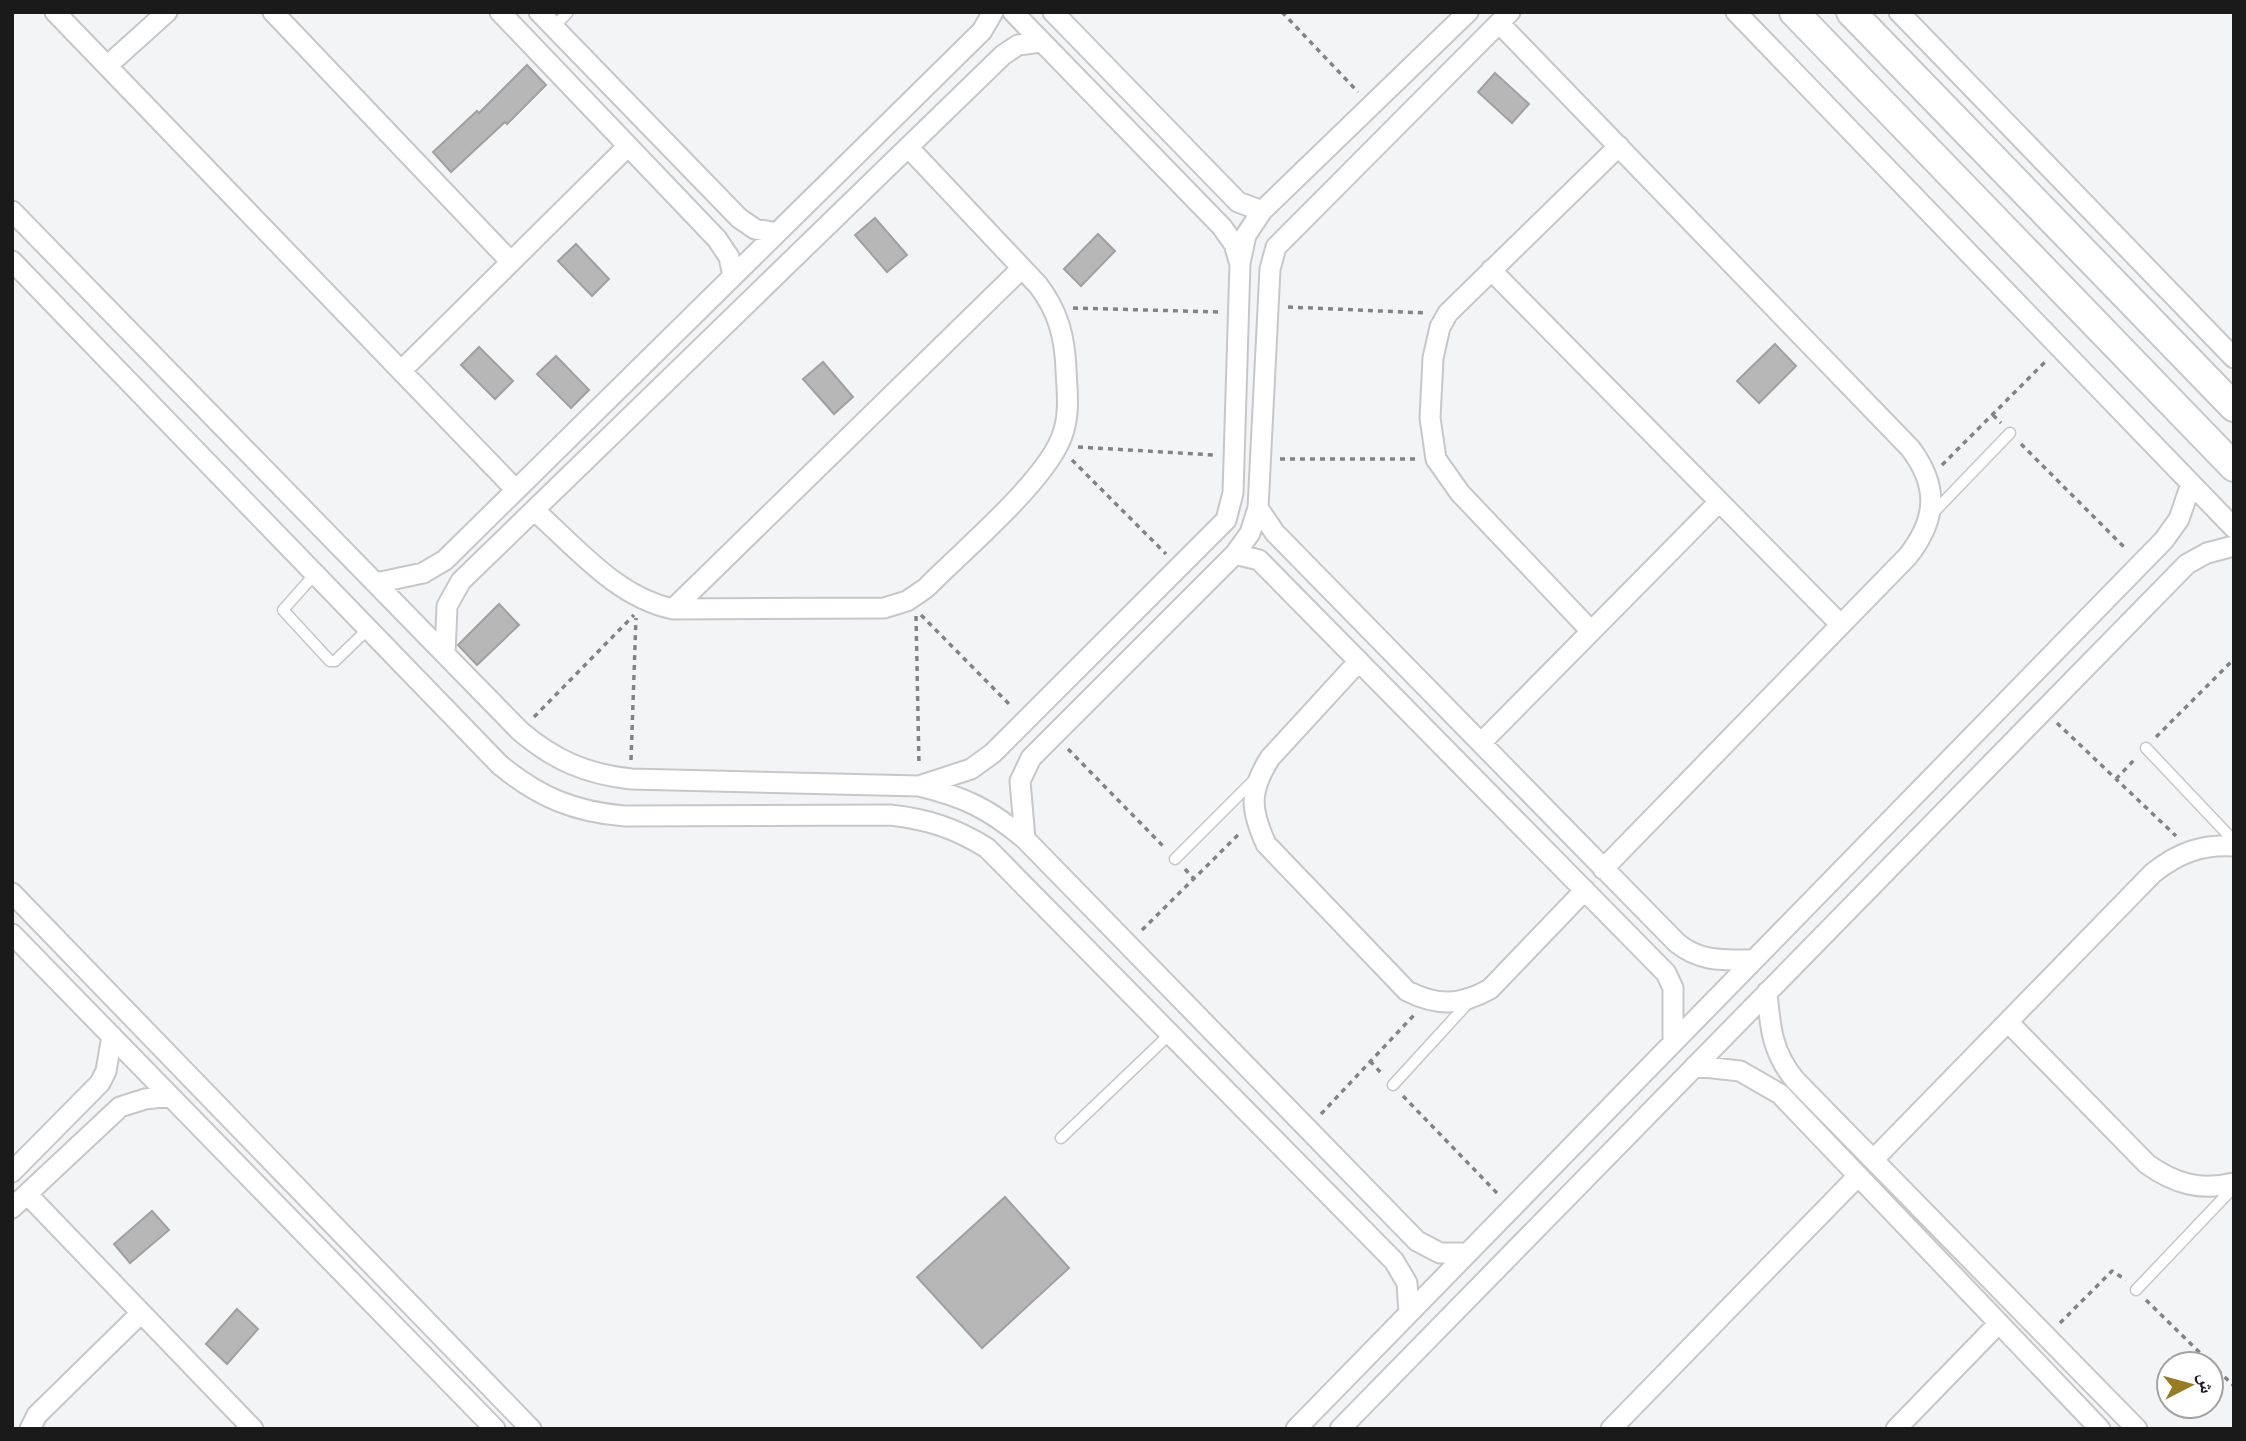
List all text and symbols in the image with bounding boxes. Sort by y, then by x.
north arrow [2155,1350,2225,1420]
text: ش [2194,1372,2220,1395]

